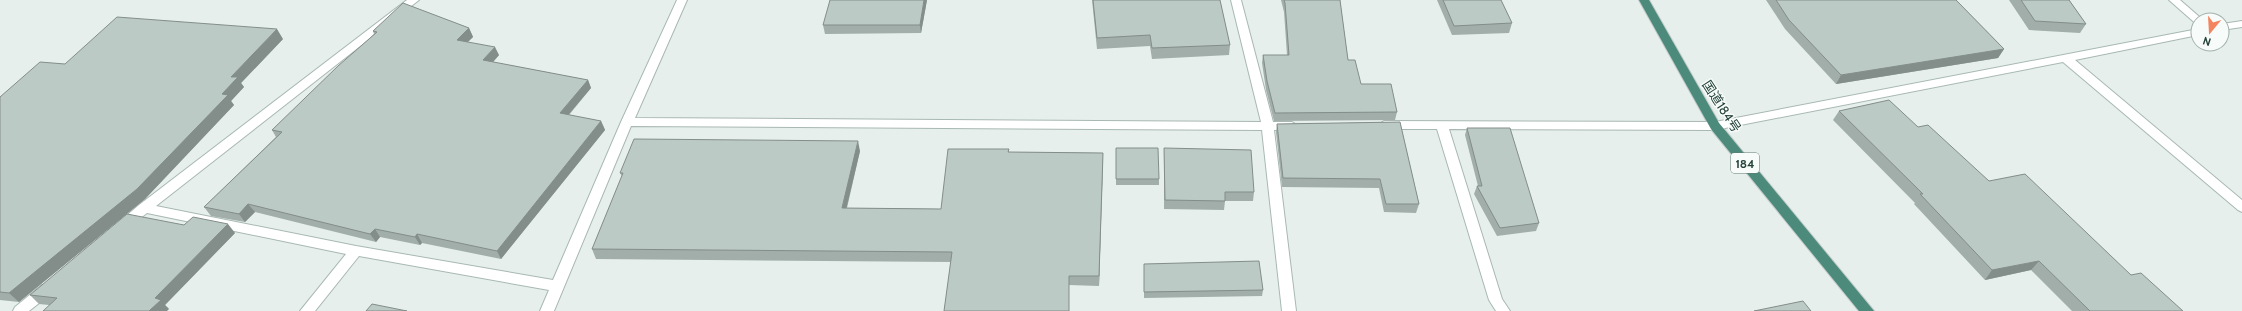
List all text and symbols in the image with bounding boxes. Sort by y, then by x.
north arrow [2190,12,2230,52]
text: N [2201,34,2213,49]
street label: 国道184号 [1699,77,1745,135]
road number: 184 [1731,153,1759,173]

